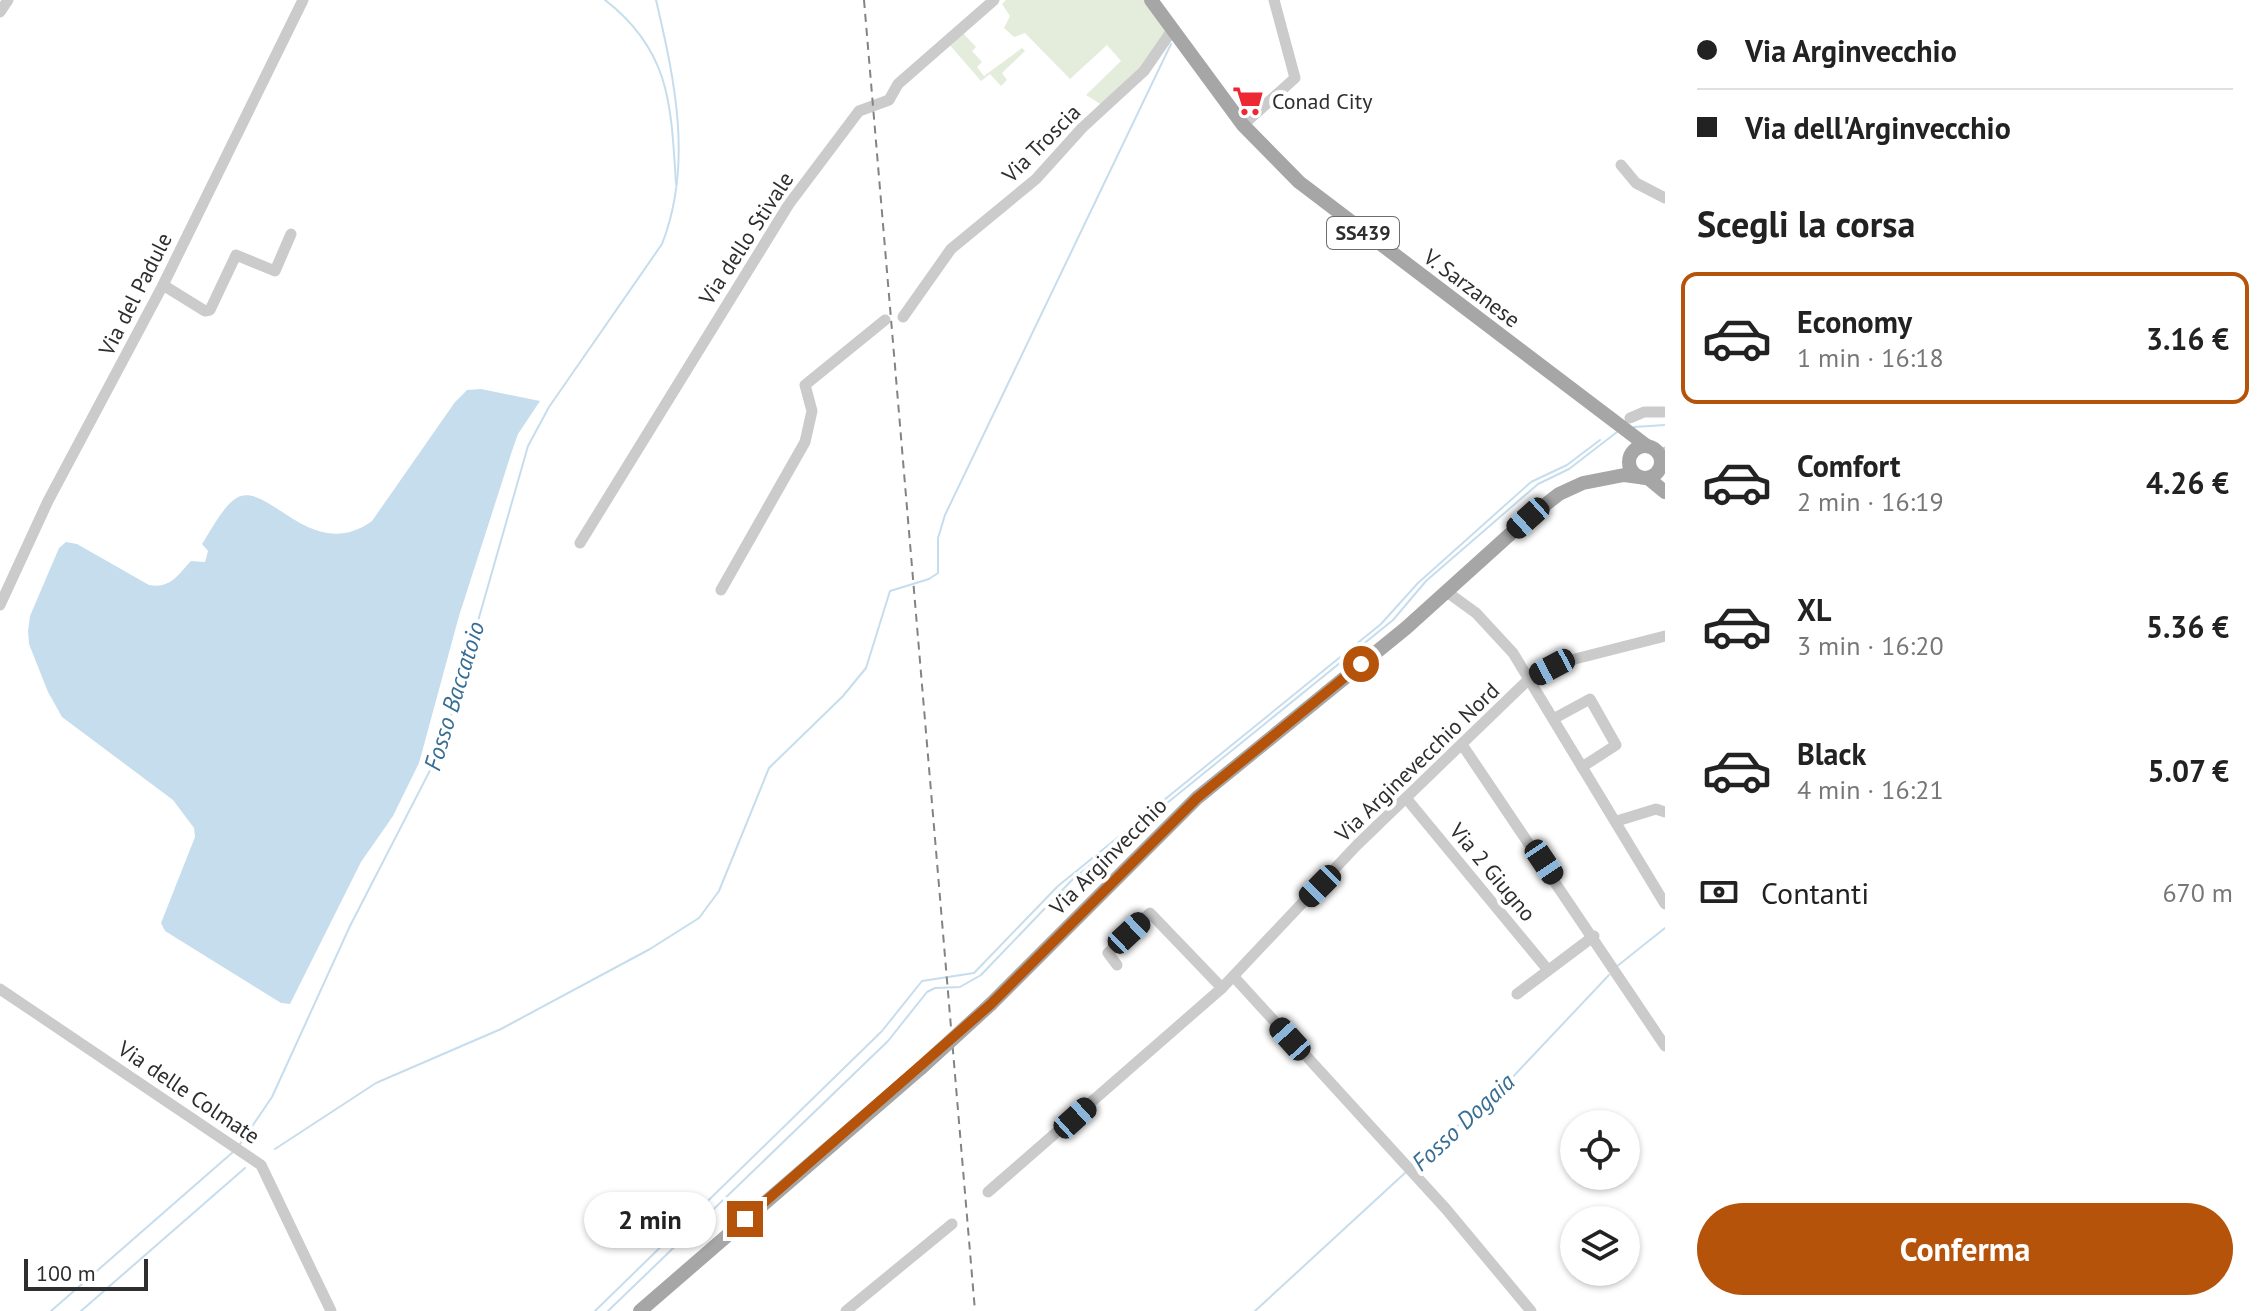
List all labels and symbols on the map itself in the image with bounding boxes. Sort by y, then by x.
supermarket icon: Conad City [1231,84,1265,118]
place label: Conad City [1272,87,1373,115]
street label: Via Troscia [995,98,1086,189]
street label: Via dello Stivale [692,166,799,311]
road number: SS439 [1327,217,1399,249]
street label: Via del Padule [92,228,178,361]
street label: V. Sarzanese [1417,242,1526,333]
car [1502,493,1554,543]
water label: Fosso Baccatoio [417,618,491,774]
car [1525,645,1579,689]
route start [1343,646,1379,682]
street label: Via Arginevecchio Nord [1328,676,1505,848]
street label: Via Arginvecchio [1043,791,1173,921]
street label: Via 2 Giugno [1443,816,1542,927]
car [1521,835,1567,889]
car [1295,861,1345,911]
car [1103,908,1155,958]
car [1265,1013,1315,1065]
street label: Via delle Colmate [112,1034,265,1150]
water label: Fosso Dogaia [1405,1066,1521,1178]
car [1049,1093,1101,1143]
callout: 2 min [585,1191,717,1247]
route end [727,1201,763,1237]
scale bar [24,1255,148,1291]

